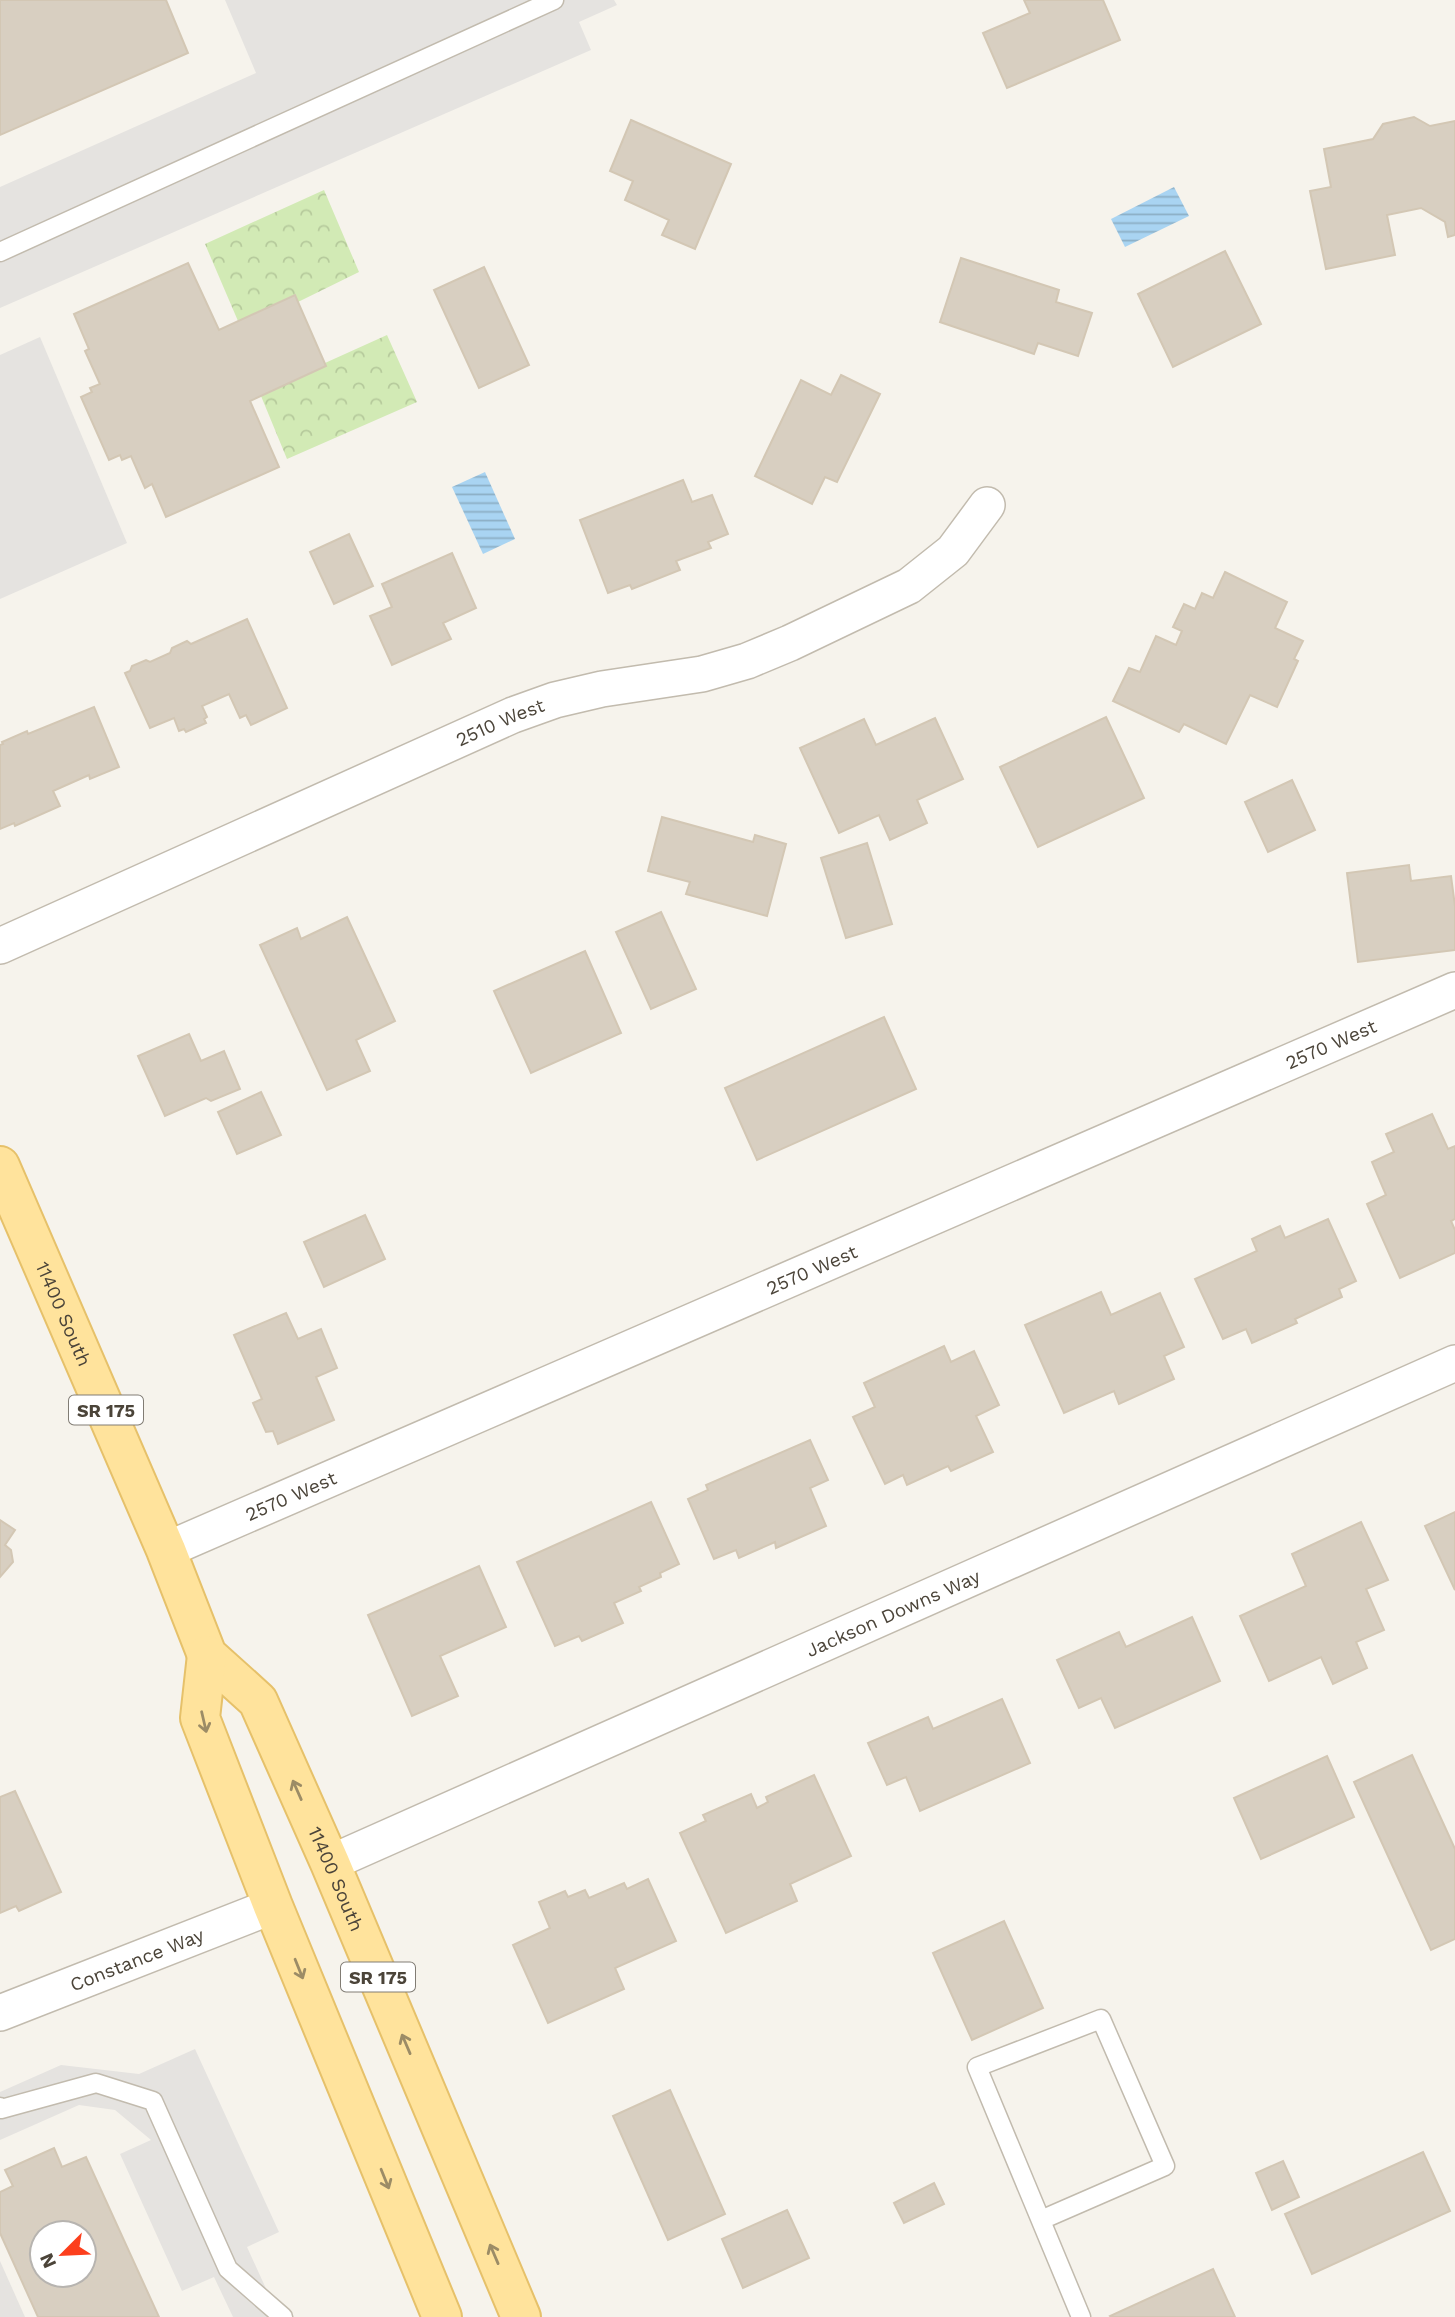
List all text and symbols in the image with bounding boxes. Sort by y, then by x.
street label: 2510 West [452,693,547,751]
street label: 2570 West [1282,1014,1380,1074]
street label: 2570 West [763,1240,861,1299]
street label: 11400 South [31,1258,97,1370]
road number: SR 175 [69,1395,143,1424]
street label: 2570 West [242,1466,340,1526]
street label: Jackson Downs Way [802,1564,984,1662]
one-way arrow [197,1710,211,1733]
one-way arrow [290,1780,303,1801]
street label: 11400 South [304,1823,369,1935]
street label: Constance Way [67,1923,207,1996]
one-way arrow [294,1957,307,1979]
road number: SR 175 [341,1963,415,1992]
one-way arrow [399,2034,412,2056]
one-way arrow [380,2168,393,2190]
north arrow [28,2219,98,2289]
one-way arrow [487,2244,500,2265]
text: N [35,2250,61,2272]

